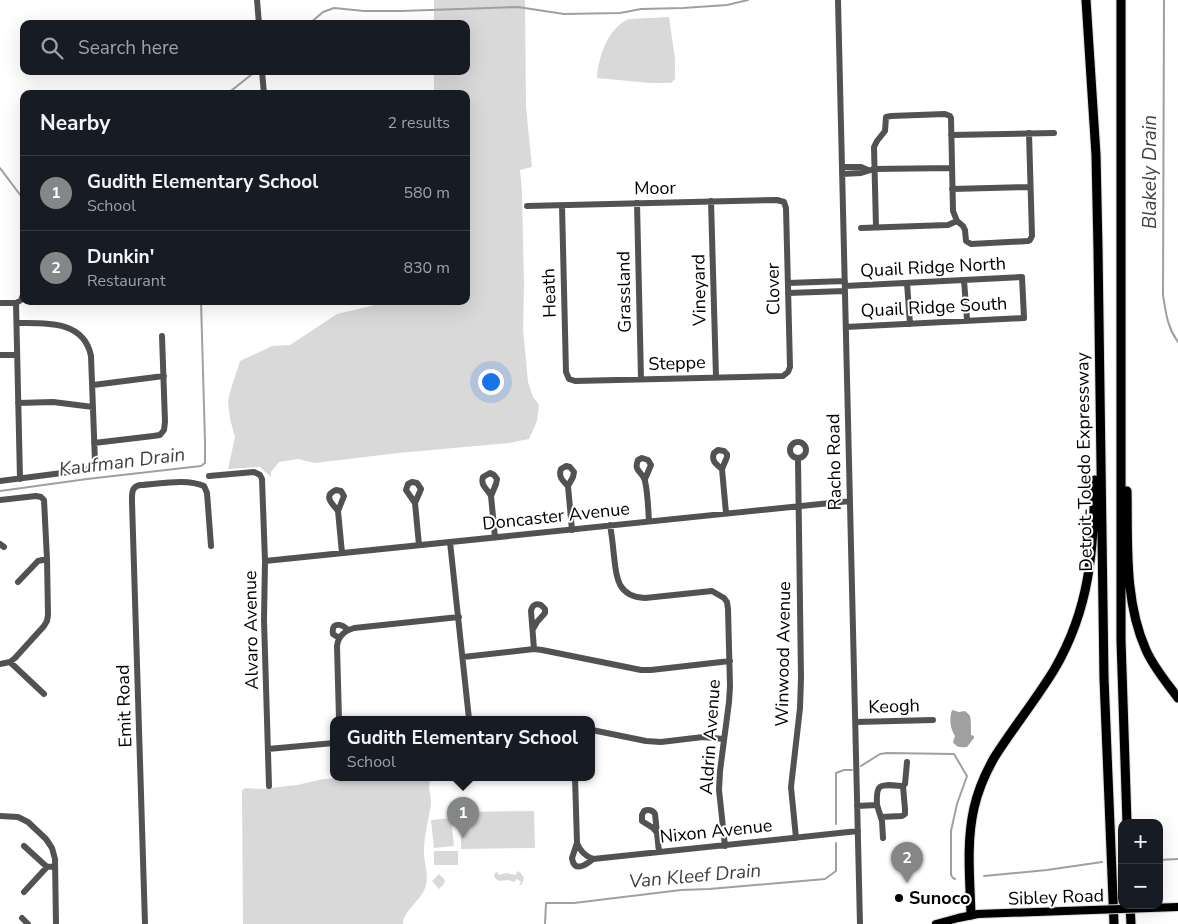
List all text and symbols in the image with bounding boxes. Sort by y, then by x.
search box [20,20,470,75]
icon: search [38,34,66,62]
text: Search here [78,35,179,61]
text: Nearby [40,109,110,137]
text: 2 results [388,112,450,134]
water label: Blakely Drain [1137,115,1163,229]
text: Gudith Elementary School [87,169,318,195]
street label: Moor [634,176,677,200]
text: 1 [51,182,61,204]
text: 580 m [403,182,450,204]
text: School [87,195,136,217]
text: Dunkin' [87,244,154,270]
street label: Grassland [611,251,637,333]
street label: Quail Ridge North [860,251,1006,283]
street label: Vineyard [686,254,712,327]
text: 2 [51,257,61,279]
text: 830 m [403,257,450,279]
street label: Clover [761,262,785,315]
street label: Heath [536,268,562,318]
text: Restaurant [87,270,166,292]
street label: Quail Ridge South [860,291,1008,323]
street label: Steppe [648,350,706,376]
street label: Detroit-Toledo Expressway [1070,351,1098,572]
your location [478,369,504,395]
street label: Racho Road [821,413,847,511]
water label: Kaufman Drain [57,441,187,483]
street label: Doncaster Avenue [481,496,631,536]
street label: Alvaro Avenue [238,570,264,690]
street label: Winwood Avenue [770,581,796,727]
street label: Emit Road [111,664,137,748]
street label: Aldrin Avenue [694,679,726,795]
street label: Keogh [868,693,920,719]
popup [330,716,595,781]
text: Gudith Elementary School [347,725,578,751]
text: School [347,751,396,773]
pin: 1 [447,797,479,838]
street label: Nixon Avenue [659,813,773,849]
map controls [1118,819,1163,909]
button: + [1118,819,1163,864]
pin: 2 [891,842,923,883]
water label: Van Kleef Drain [628,857,762,895]
button: − [1118,864,1163,909]
street label: Sibley Road [1008,883,1104,911]
place label: Sunoco [909,886,970,910]
marker: Sunoco [893,892,905,904]

